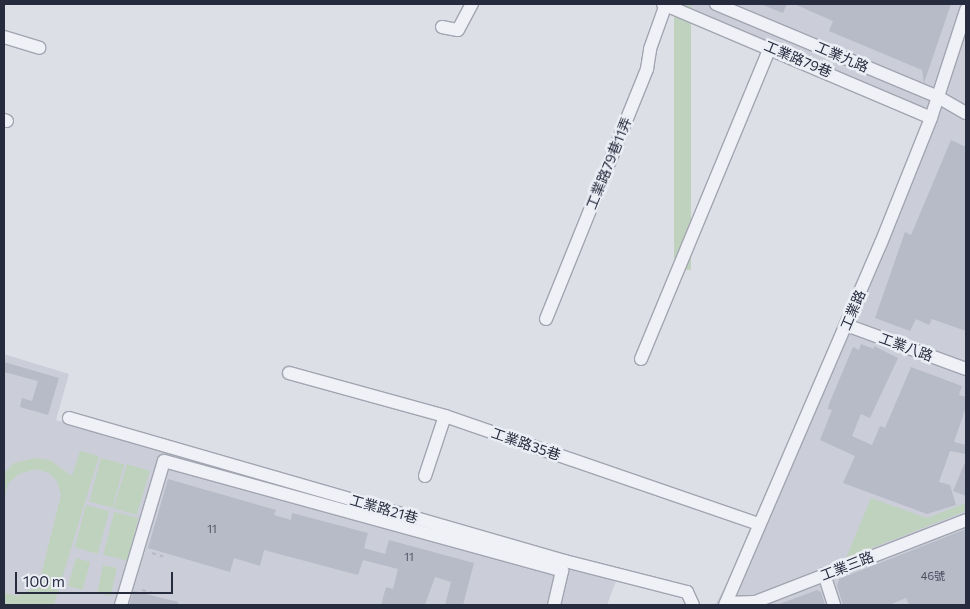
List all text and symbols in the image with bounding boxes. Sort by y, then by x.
street label: 工業路79巷 [762,37,834,81]
street label: 工業九路 [813,38,871,76]
street label: 工業路79巷11弄 [583,115,635,211]
street label: 工業路 [837,287,869,333]
street label: 工業八路 [877,330,935,364]
street label: 工業路35巷 [489,424,563,464]
street label: 工業路21巷 [348,491,420,527]
house number: 11 [207,522,217,536]
street label: 工業三路 [818,548,876,584]
house number: 11 [404,550,414,564]
scale bar [18,562,175,594]
house number: 46號 [921,569,945,583]
text: 100 m [23,572,65,590]

